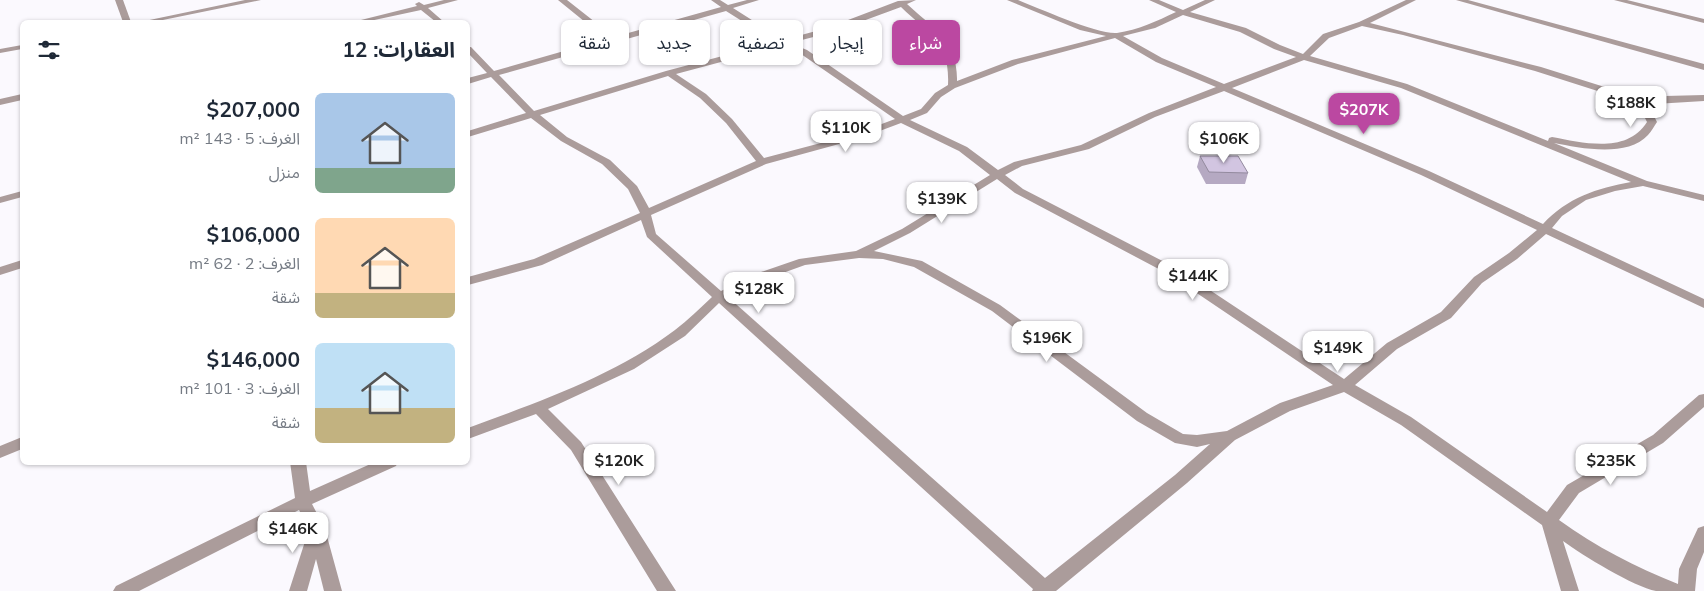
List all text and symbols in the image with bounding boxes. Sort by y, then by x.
chip: شقة [561,20,629,65]
chip: جديد [639,20,710,65]
chip: تصفية [720,20,803,65]
chip: إيجار [813,20,882,65]
chip: شراء [892,20,960,65]
icon: filters [35,36,63,64]
text: العقارات: 12 [342,36,455,62]
pin: $188K [1596,86,1666,128]
pin: $207K [1329,92,1399,135]
text: $188K [1606,92,1656,112]
text: $207,000 [207,96,300,122]
text: $207K [1339,99,1389,119]
pin: $110K [811,110,881,153]
icon: home [355,113,415,173]
text: $110K [821,117,871,137]
pin: $106K [1189,121,1259,164]
text: الغرف: 5 · 143 m² [179,128,300,148]
text: $106K [1199,128,1249,148]
text: منزل [269,162,300,182]
pin: $139K [907,182,977,224]
text: $139K [917,188,967,208]
text: $106,000 [207,221,300,247]
icon: home [355,238,415,298]
text: الغرف: 2 · 62 m² [189,253,300,273]
pin: $144K [1158,258,1228,301]
text: $144K [1168,265,1218,285]
pin: $128K [724,272,794,314]
text: $128K [734,278,784,298]
text: شقة [272,287,300,307]
pin: $196K [1012,320,1082,363]
text: $196K [1022,327,1072,347]
pin: $149K [1303,330,1373,373]
text: $149K [1313,337,1363,357]
text: $146,000 [207,346,300,372]
icon: home [355,363,415,423]
text: الغرف: 3 · 101 m² [179,378,300,398]
text: شقة [272,412,300,432]
pin: $120K [584,444,654,486]
pin: $235K [1576,444,1646,486]
text: $120K [594,450,644,470]
text: $235K [1586,450,1636,470]
pin: $146K [258,512,328,554]
text: $146K [268,518,318,538]

